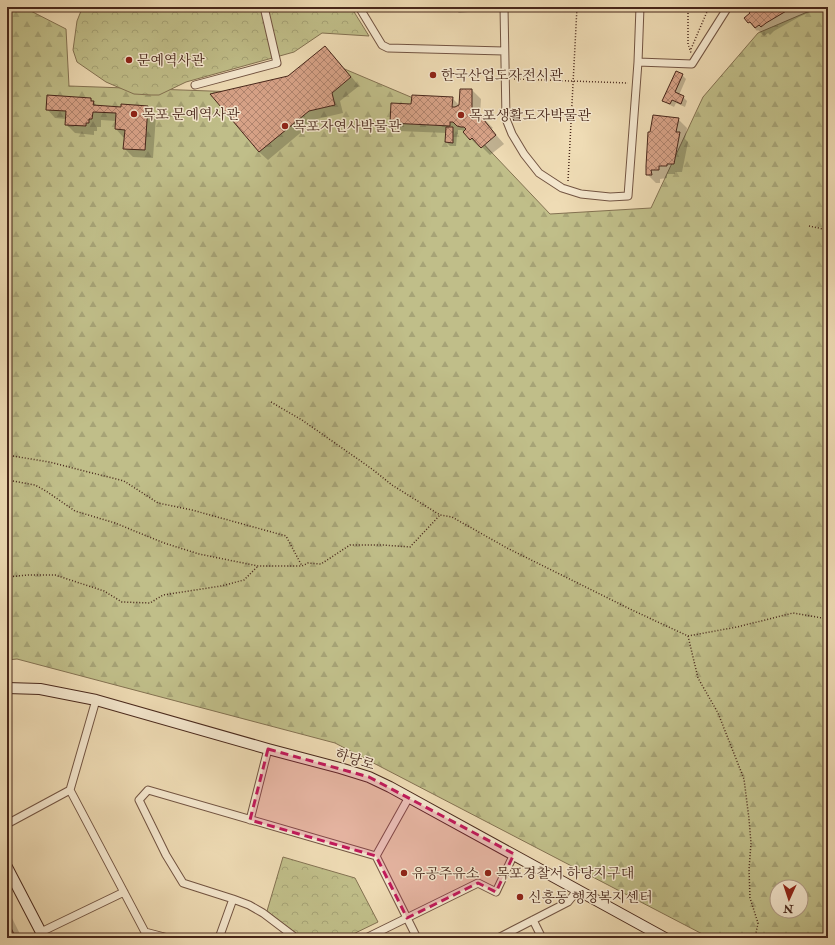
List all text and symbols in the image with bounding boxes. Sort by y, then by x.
place label: 문예역사관 [137,52,205,69]
marker: 문예역사관 [124,55,134,65]
place label: 한국산업도자전시관 [441,67,563,84]
marker: 한국산업도자전시관 [428,70,438,80]
place label: 목포 문예역사관 [142,106,240,123]
place label: 목포생활도자박물관 [469,107,591,124]
marker: 목포 문예역사관 [129,109,139,119]
marker: 목포생활도자박물관 [456,110,466,120]
place label: 목포자연사박물관 [293,118,402,135]
marker: 목포자연사박물관 [280,121,290,131]
street label: 하당로 [333,745,377,774]
place label: 유공주유소 [412,865,480,882]
place label: 목포경찰서 하당지구대 [496,865,634,882]
marker: 유공주유소 [399,868,409,878]
marker: 목포경찰서 하당지구대 [483,868,493,878]
north arrow [769,879,809,919]
place label: 신흥동 행정복지센터 [528,889,653,906]
marker: 신흥동 행정복지센터 [515,892,525,902]
text: N [782,902,795,915]

